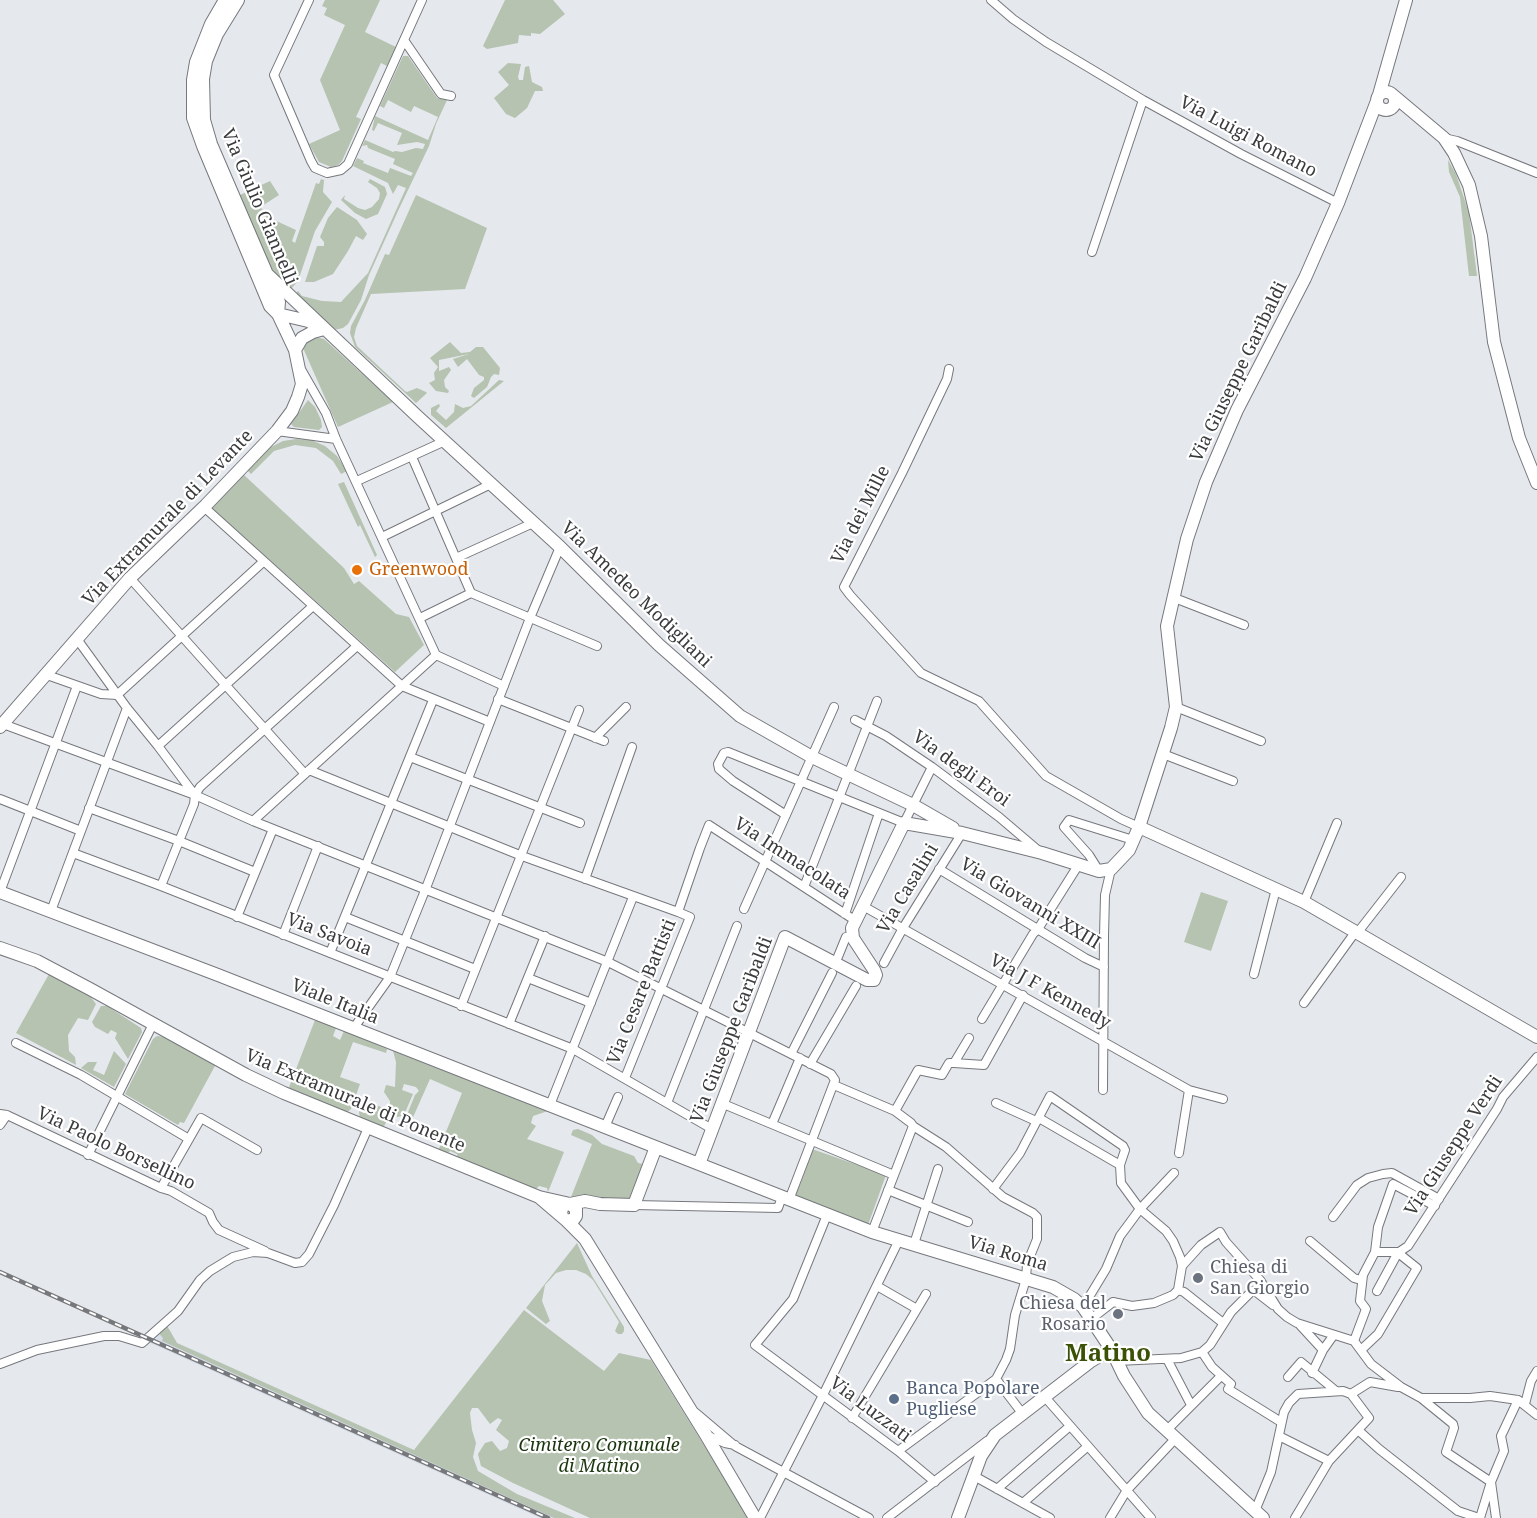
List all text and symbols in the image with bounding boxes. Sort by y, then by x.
street label: Via Luigi Romano [1176,92,1320,182]
street label: Via Giulio Giannelli [216,126,302,288]
street label: Via Giuseppe Garibaldi [1186,278,1292,466]
street label: Via Extramurale di Levante [78,426,258,610]
street label: Via dei Mille [827,462,895,568]
street label: Via Amedeo Modigliani [556,518,716,672]
place label: Greenwood [369,559,469,581]
marker: Greenwood [350,563,364,577]
street label: Via degli Eroi [908,726,1014,812]
street label: Via Immacolata [730,813,854,905]
street label: Via Casalini [873,840,943,938]
street label: Via Giovanni XXIII [956,854,1104,954]
street label: Via Savoia [283,909,375,961]
street label: Via Cesare Battisti [603,916,681,1068]
street label: Via Giuseppe Garibaldi [686,934,778,1126]
street label: Via J F Kennedy [986,950,1114,1034]
street label: Viale Italia [288,975,382,1029]
street label: Via Extramurale di Ponente [242,1045,468,1157]
street label: Via Giuseppe Verdi [1401,1072,1507,1220]
street label: Via Paolo Borsellino [33,1103,199,1195]
street label: Via Roma [966,1232,1050,1276]
place label: Chiesa di San Giorgio [1210,1257,1310,1300]
marker: Chiesa di San Giorgio [1191,1271,1205,1285]
place label: Chiesa del Rosario [1019,1293,1106,1336]
marker: Chiesa del Rosario [1111,1307,1125,1321]
district label: Matino [1065,1340,1151,1368]
street label: Via Luzzati [825,1372,915,1448]
place label: Banca Popolare Pugliese [906,1378,1040,1420]
marker: Banca Popolare Pugliese [887,1392,901,1406]
park label: Cimitero Comunale di Matino [518,1435,680,1478]

